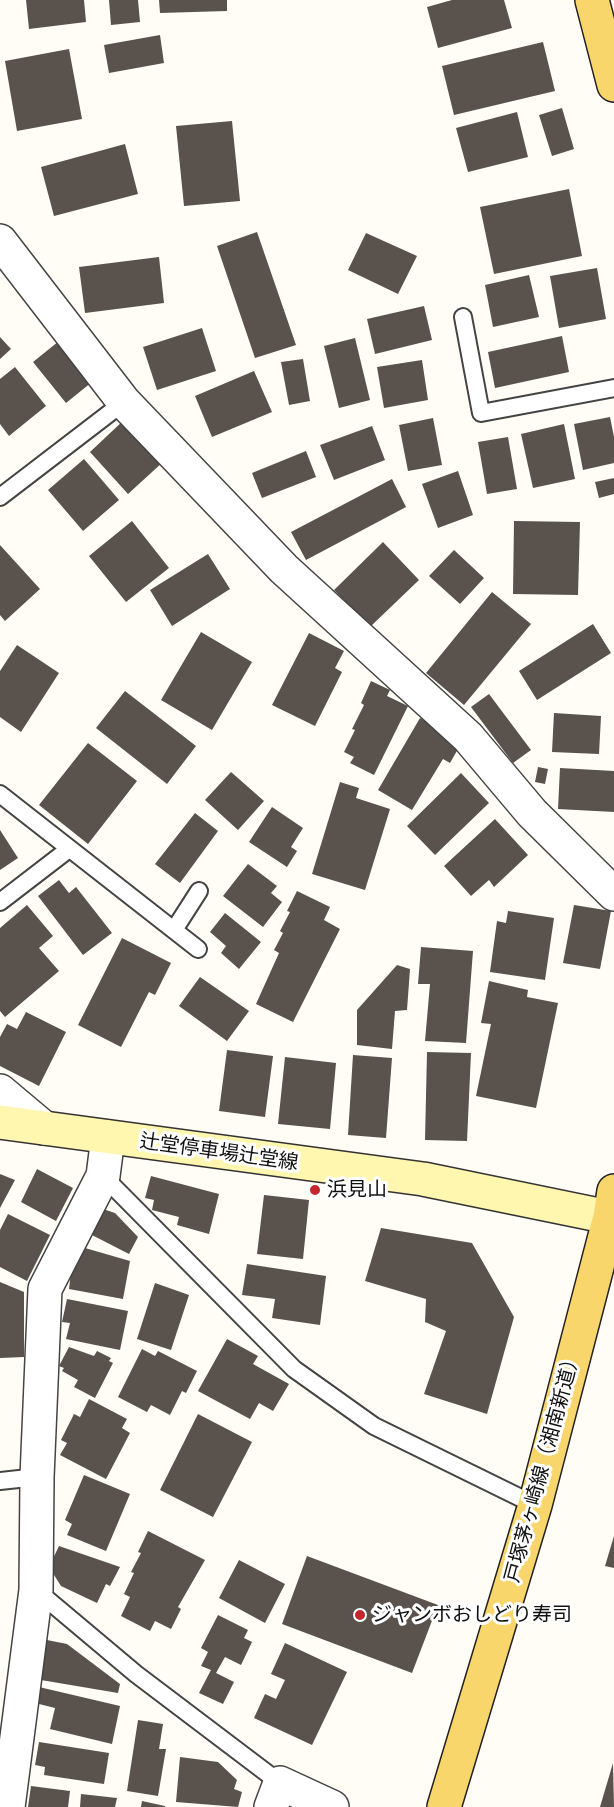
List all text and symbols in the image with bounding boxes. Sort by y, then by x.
street label: 辻堂停車場辻堂線 [138,1129,300,1175]
place label: 浜見山 [327,1178,387,1202]
marker: 浜見山 [308,1183,322,1197]
street label: 戸塚茅ヶ崎線（湘南新道） [500,1347,586,1585]
place label: ジャンボおしどり寿司 [372,1603,572,1627]
marker: ジャンボおしどり寿司 [353,1608,367,1622]

